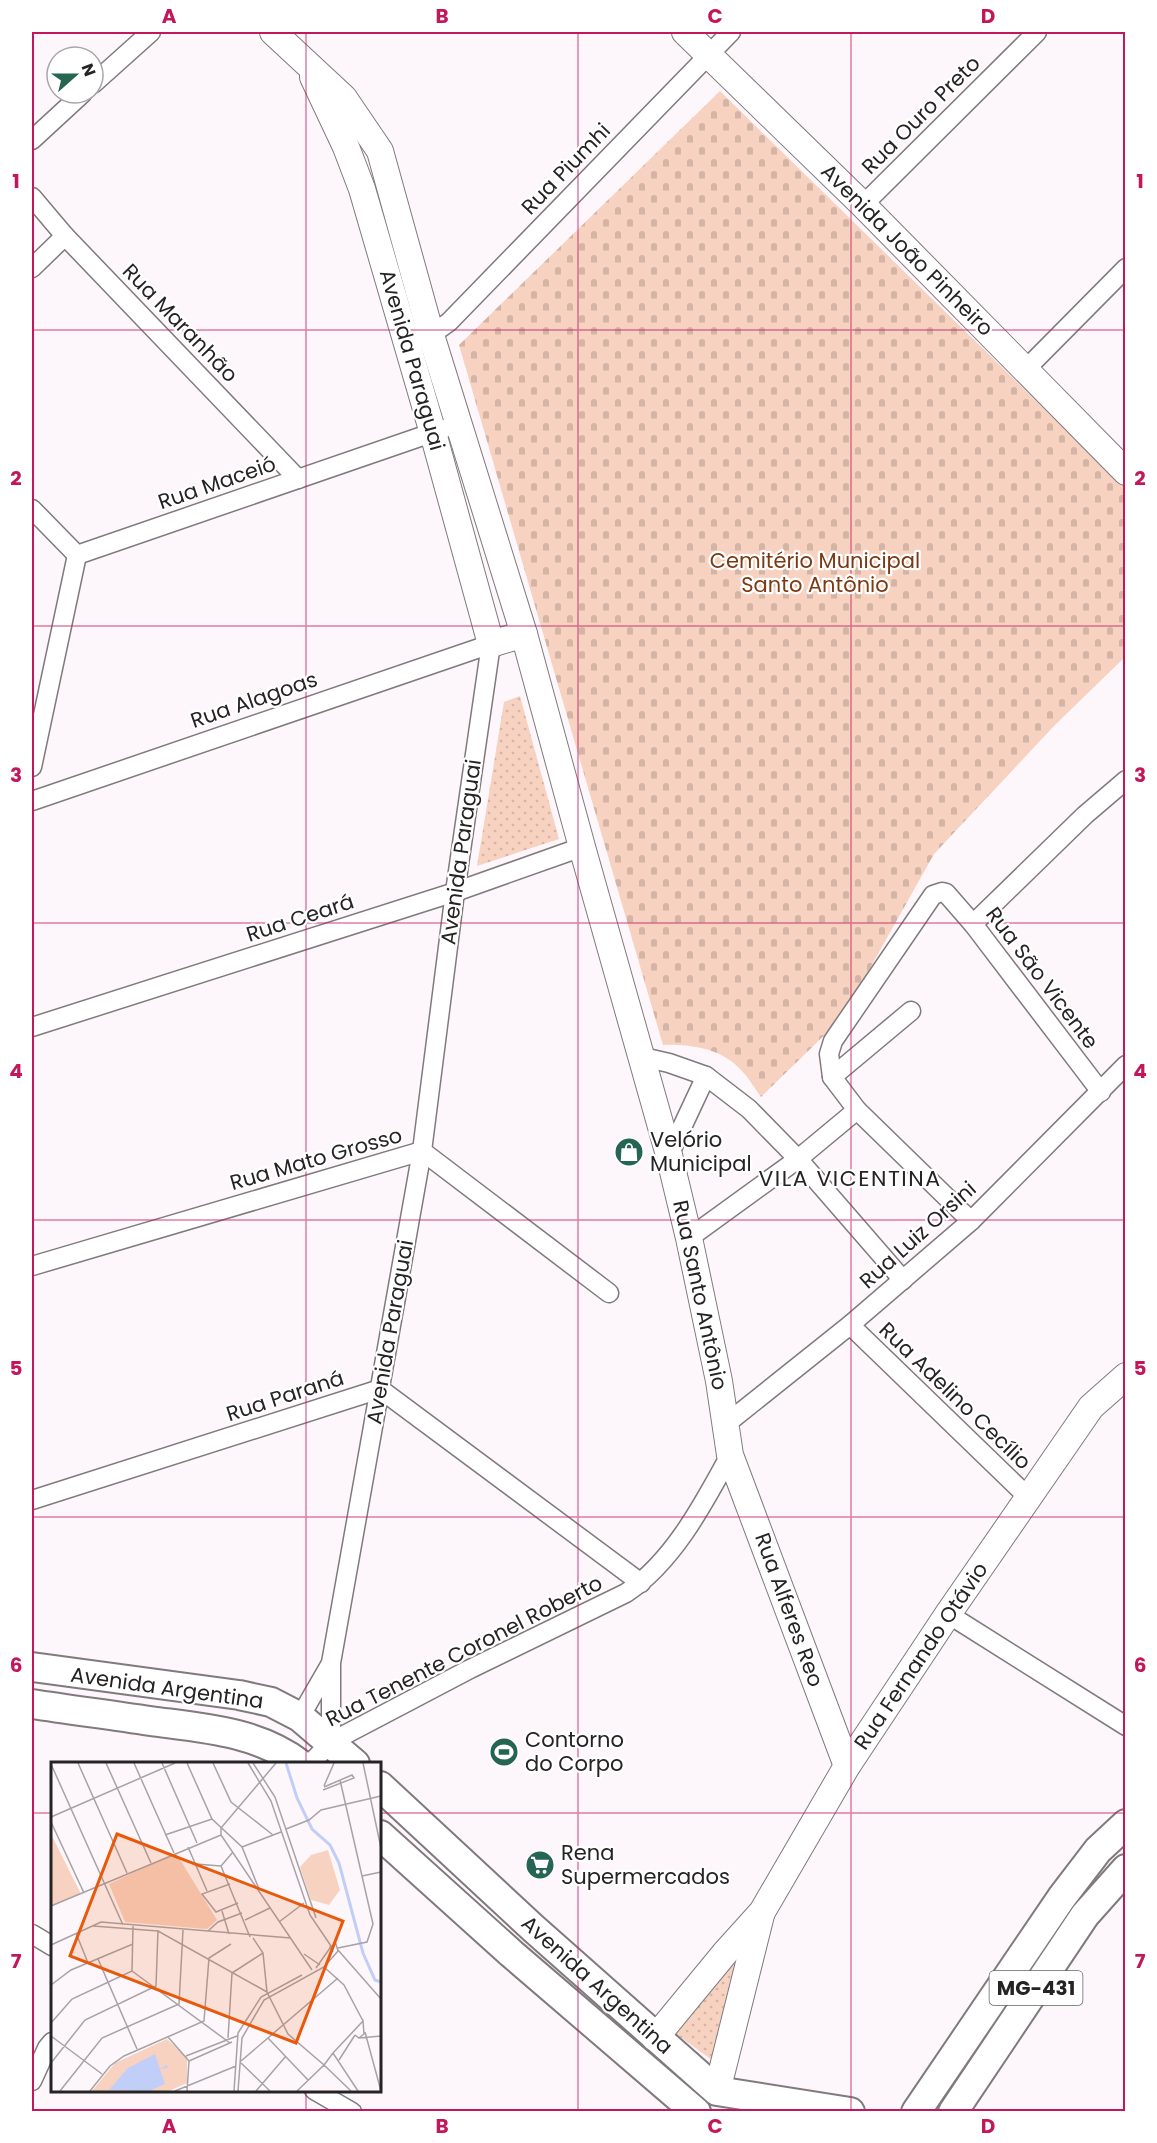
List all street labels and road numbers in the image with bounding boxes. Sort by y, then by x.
street label: Rua Ouro Preto [855,49,986,180]
street label: Rua Piumhi [515,116,617,221]
street label: Avenida João Pinheiro [815,157,1000,342]
street label: Rua Maranhão [116,257,245,388]
street label: Avenida Paraguai [373,266,452,454]
street label: Rua Maceió [154,449,280,516]
street label: Rua Alagoas [187,664,321,735]
street label: Avenida Paraguai [433,757,488,947]
street label: Rua Ceará [242,887,357,949]
street label: Rua São Vicente [979,901,1105,1055]
street label: Rua Mato Grosso [226,1120,405,1197]
street label: Rua Luiz Orsini [853,1174,982,1295]
street label: Rua Santo Antônio [666,1197,735,1392]
street label: Avenida Paraguai [359,1237,420,1426]
street label: Rua Adelino Cecílio [873,1315,1038,1476]
street label: Rua Paraná [222,1363,347,1428]
street label: Rua Alferes Reo [748,1529,831,1691]
street label: Rua Fernando Otávio [847,1556,994,1755]
street label: Rua Tenente Coronel Roberto [320,1568,607,1733]
street label: Avenida Argentina [69,1660,265,1715]
street label: Avenida Argentina [515,1909,679,2061]
road number: MG-431 [990,1971,1082,2005]

